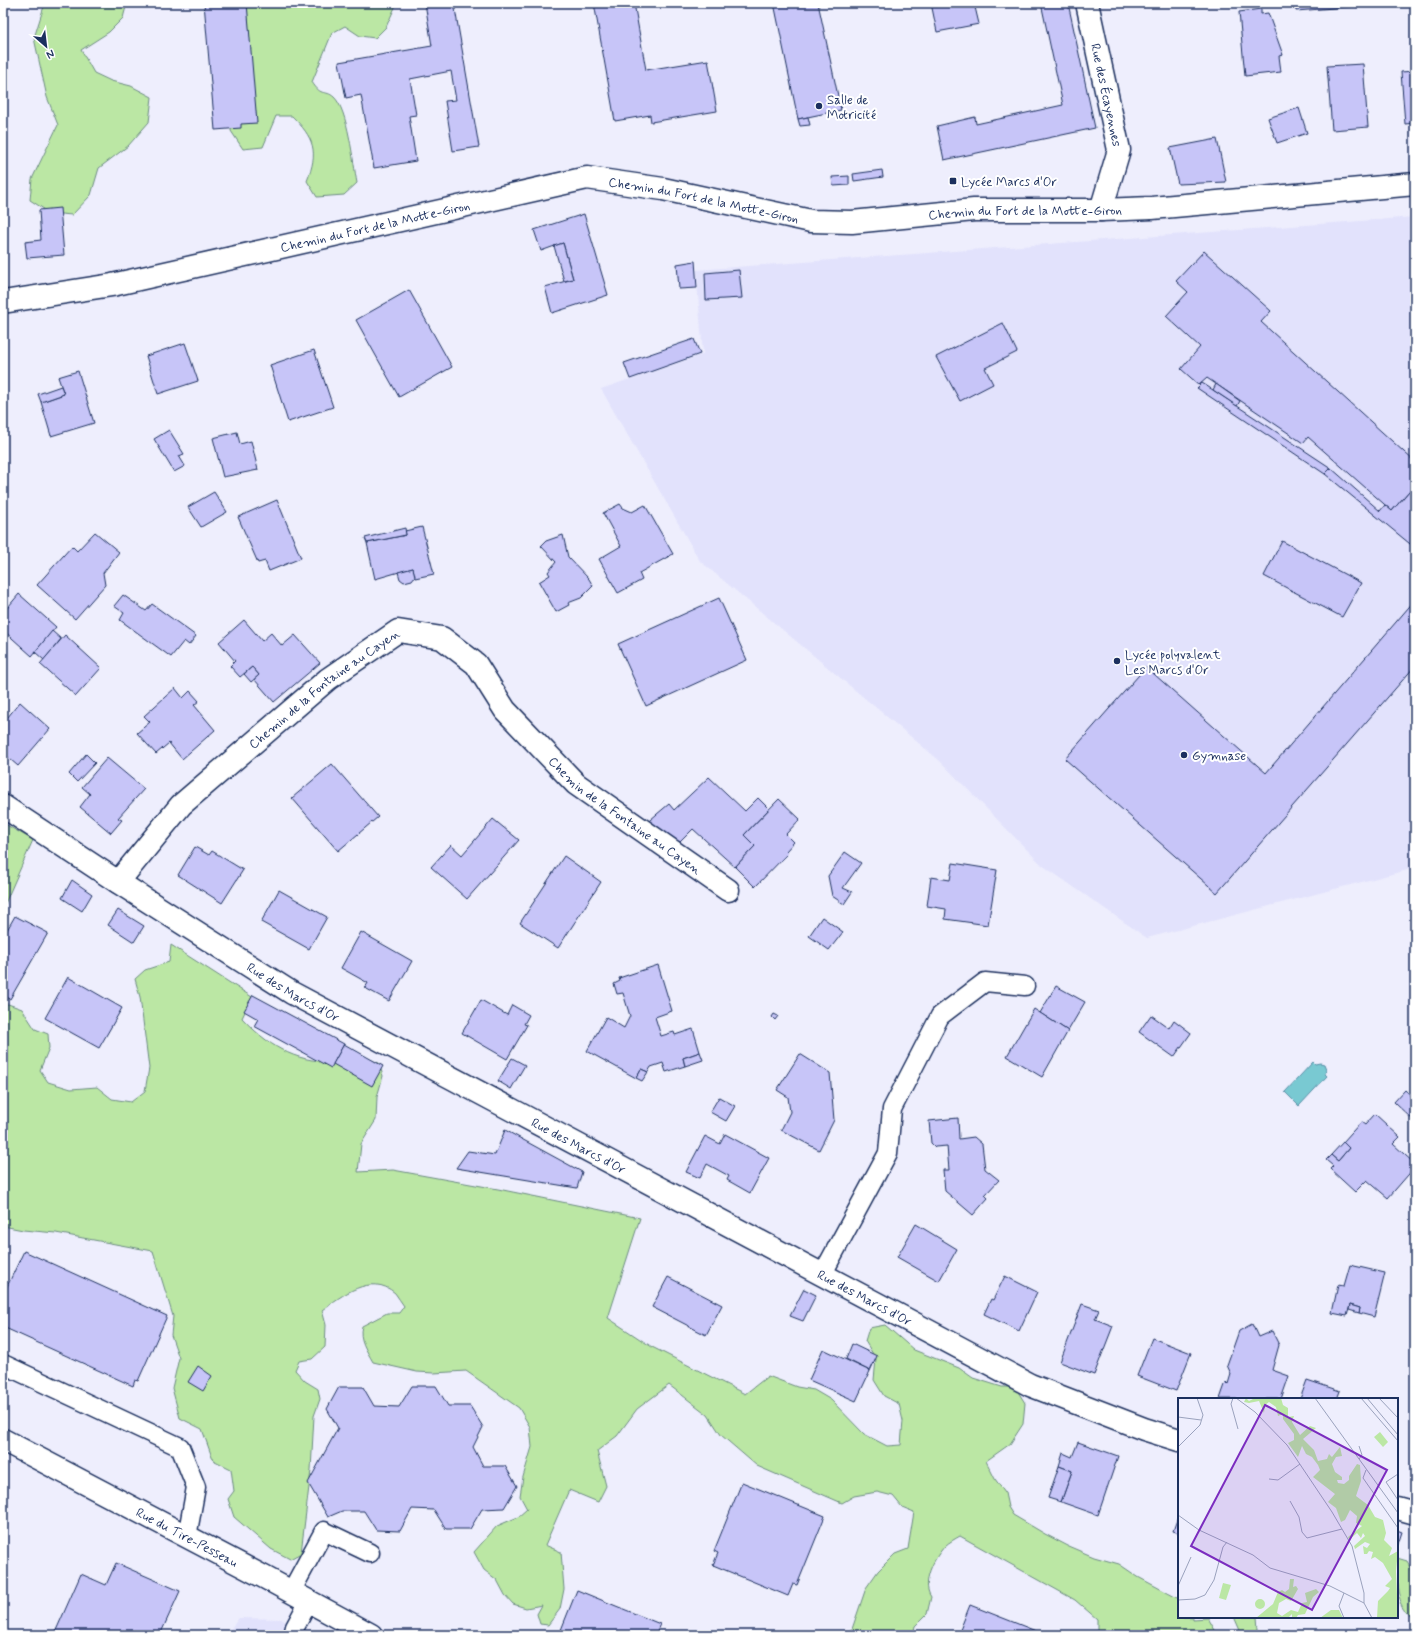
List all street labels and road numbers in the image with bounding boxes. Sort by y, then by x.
street label: Rue des Écayennes [1086,42,1125,148]
street label: Chemin du Fort de la Motte-Giron [607,174,800,228]
street label: Chemin du Fort de la Motte-Giron [279,198,472,257]
street label: Chemin du Fort de la Motte-Giron [928,202,1122,224]
street label: Chemin de la Fontaine au Cayen [246,626,403,753]
street label: Chemin de la Fontaine au Cayen [544,753,704,879]
street label: Rue des Marcs d'Or [243,959,343,1027]
street label: Rue des Marcs d'Or [528,1115,629,1179]
street label: Rue des Marcs d'Or [814,1267,915,1331]
street label: Rue du Tire-Pesseau [133,1504,240,1572]

